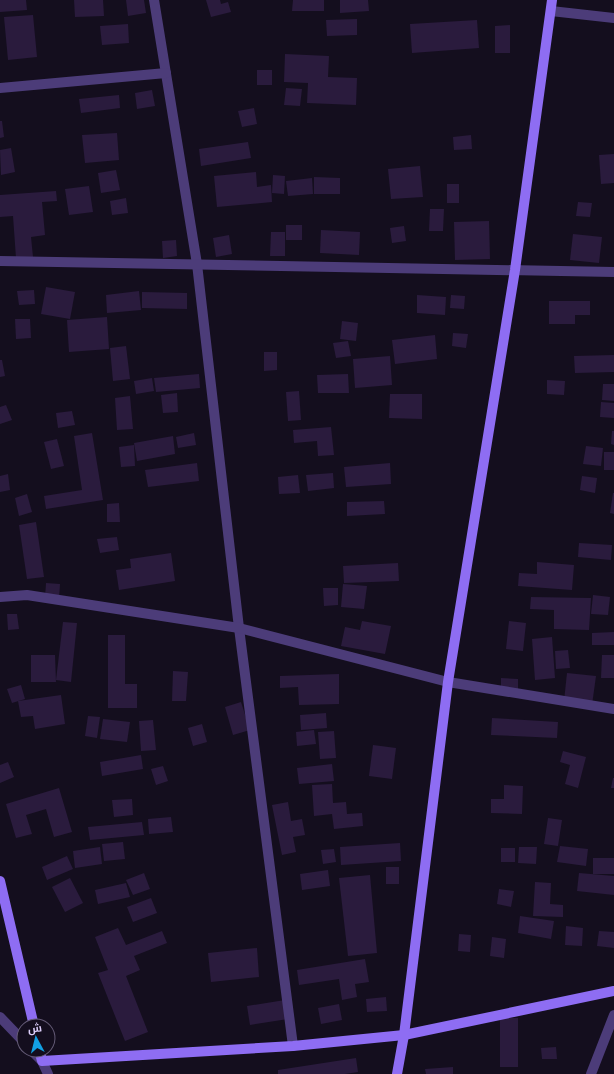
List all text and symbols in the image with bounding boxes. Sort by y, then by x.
north arrow [16,1018,56,1058]
text: ش [27,1021,43,1036]

